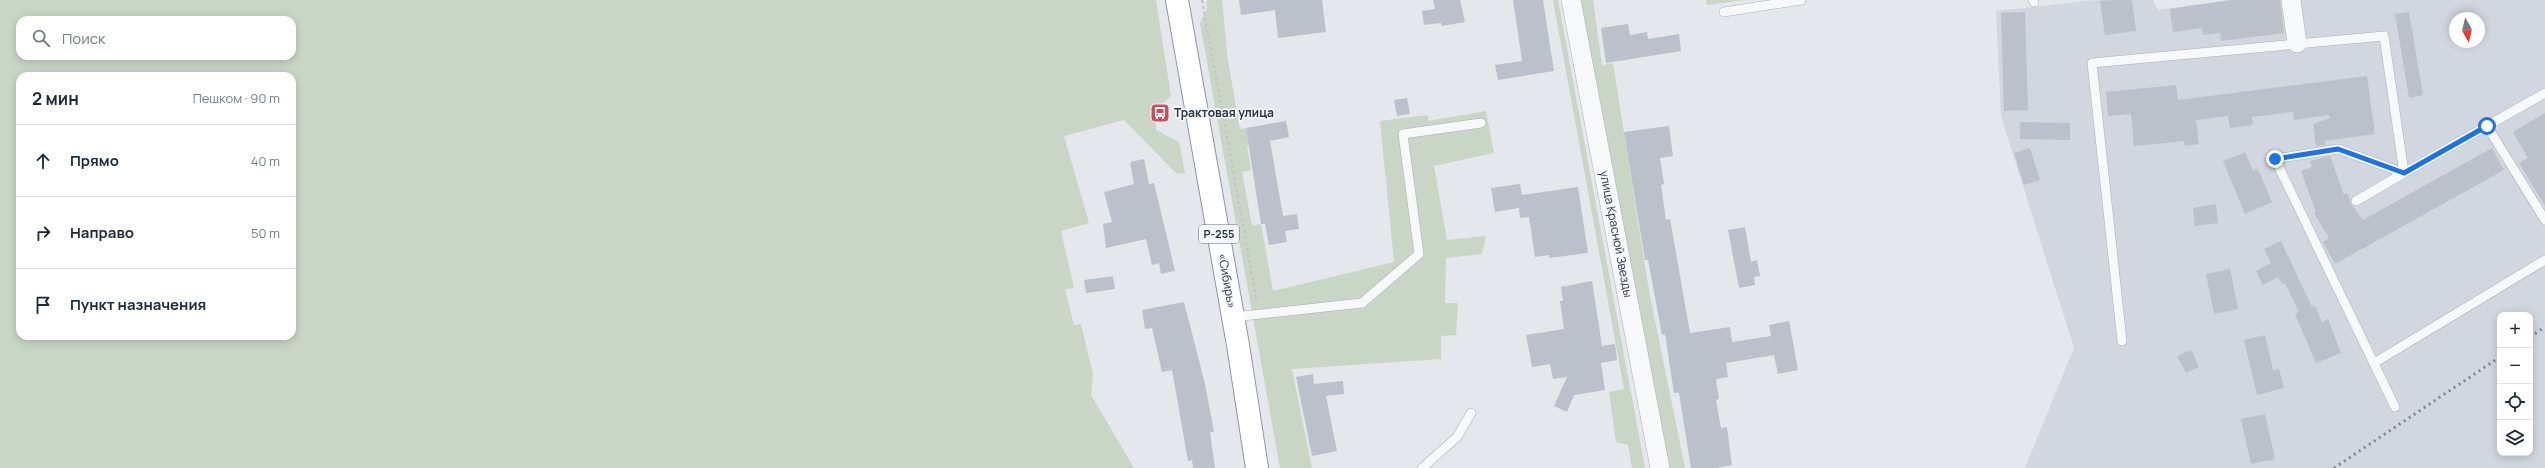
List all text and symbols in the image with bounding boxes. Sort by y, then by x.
north arrow [2449,12,2485,48]
search box [16,16,296,60]
icon: search [30,27,52,49]
text: Поиск [62,28,106,49]
text: 2 мин [32,87,79,110]
text: Пешком · 90 m [193,89,280,107]
bus stop icon: Трактовая улица [1149,102,1171,124]
place label: Трактовая улица [1174,104,1274,121]
route start [2478,117,2496,135]
icon: ahead [32,150,54,172]
text: Прямо [70,150,119,171]
route end [2266,150,2284,168]
text: 40 m [251,152,280,170]
street label: улица Красной Звезды [1596,169,1637,299]
icon: right [32,222,54,244]
text: Направо [70,222,134,243]
text: 50 m [251,224,280,242]
road number: Р-255 [1199,225,1239,243]
street label: «Сибирь» [1214,252,1241,310]
icon: arrive [32,294,54,316]
text: Пункт назначения [70,294,206,315]
map controls [2497,312,2533,456]
button: + [2497,312,2533,348]
button: − [2497,348,2533,384]
button: locate [2497,384,2533,420]
button: layers [2497,420,2533,456]

